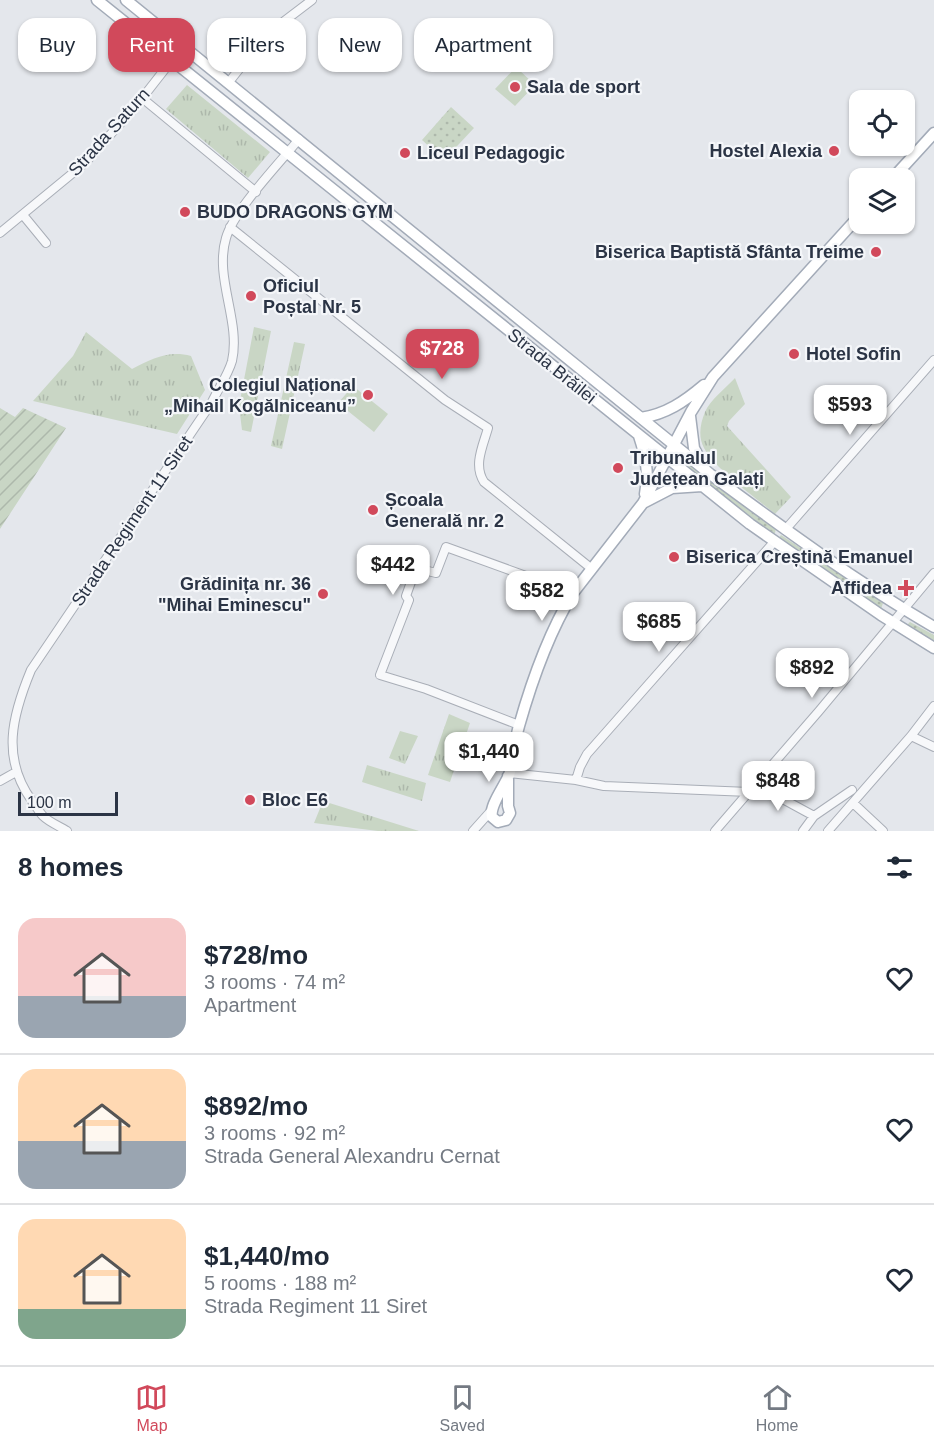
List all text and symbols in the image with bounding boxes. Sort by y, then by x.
chip: Buy [18,18,96,72]
chip: Rent [108,18,195,72]
chip: Filters [207,18,306,72]
chip: New [318,18,402,72]
chip: Apartment [414,18,553,72]
place label: Sala de sport [527,77,640,97]
marker: Sala de sport [508,80,522,94]
street label: Strada Saturn [64,84,154,180]
map controls [849,90,915,234]
button: locate [849,90,915,156]
place label: Hostel Alexia [710,141,823,161]
place label: Liceul Pedagogic [417,143,565,163]
marker: Hostel Alexia [827,144,841,158]
marker: Liceul Pedagogic [398,146,412,160]
button: layers [849,168,915,234]
place label: BUDO DRAGONS GYM [197,202,393,222]
marker: BUDO DRAGONS GYM [178,205,192,219]
place label: Biserica Baptistă Sfânta Treime [595,242,864,262]
marker: Biserica Baptistă Sfânta Treime [869,245,883,259]
place label: Oficiul Poștal Nr. 5 [263,276,361,317]
marker: Oficiul Poștal Nr. 5 [244,289,258,303]
street label: Strada Brăilei [504,324,600,408]
pin: $728 [406,329,478,380]
text: $728 [420,337,464,359]
place label: Hotel Sofin [806,344,901,364]
marker: Hotel Sofin [787,347,801,361]
place label: Colegiul Național „Mihail Kogălniceanu” [164,375,356,416]
pin: $593 [814,385,886,436]
marker: Colegiul Național „Mihail Kogălniceanu” [361,388,375,402]
text: $593 [828,393,872,415]
street label: Strada Regiment 11 Siret [68,432,196,610]
place label: Tribunalul Județean Galați [630,448,764,489]
marker: Tribunalul Județean Galați [611,461,625,475]
place label: Școala Generală nr. 2 [385,490,504,531]
marker: Școala Generală nr. 2 [366,503,380,517]
pin: $442 [357,545,429,596]
place label: Biserica Creștină Emanuel [686,547,913,567]
marker: Biserica Creștină Emanuel [667,550,681,564]
text: $442 [371,553,415,575]
pin: $582 [506,571,578,622]
place label: Grădinița nr. 36 "Mihai Eminescu" [158,574,311,615]
place label: Affidea [831,578,893,598]
text: $582 [520,579,564,601]
marker: Affidea [897,579,915,597]
marker: Grădinița nr. 36 "Mihai Eminescu" [316,587,330,601]
pin: $685 [623,602,695,653]
text: $685 [637,610,681,632]
pin: $892 [776,648,848,699]
text: $892 [790,656,834,678]
pin: $1,440 [440,732,538,783]
text: $1,440 [458,740,520,762]
pin: $848 [742,761,814,812]
text: $848 [756,769,800,791]
scale bar [18,789,118,816]
place label: Bloc E6 [262,790,328,810]
marker: Bloc E6 [243,793,257,807]
text: 100 m [27,794,71,811]
icon: filters [883,851,916,884]
text: 8 homes [18,852,124,882]
text: $728/mo [204,940,308,970]
icon: home [66,942,138,1014]
icon: heart [883,962,916,995]
text: 3 rooms · 74 m² [204,971,345,993]
text: Apartment [204,994,296,1016]
text: $892/mo [204,1091,308,1121]
icon: home [66,1093,138,1165]
icon: heart [883,1113,916,1146]
text: 3 rooms · 92 m² [204,1122,345,1144]
text: Strada General Alexandru Cernat [204,1145,500,1167]
text: $1,440/mo [204,1241,330,1271]
icon: home [66,1243,138,1315]
icon: heart [883,1263,916,1296]
text: 5 rooms · 188 m² [204,1272,356,1294]
text: Strada Regiment 11 Siret [204,1295,427,1317]
tab: Map [135,1381,168,1435]
tab: Saved [439,1381,485,1435]
tab: Home [756,1381,798,1435]

